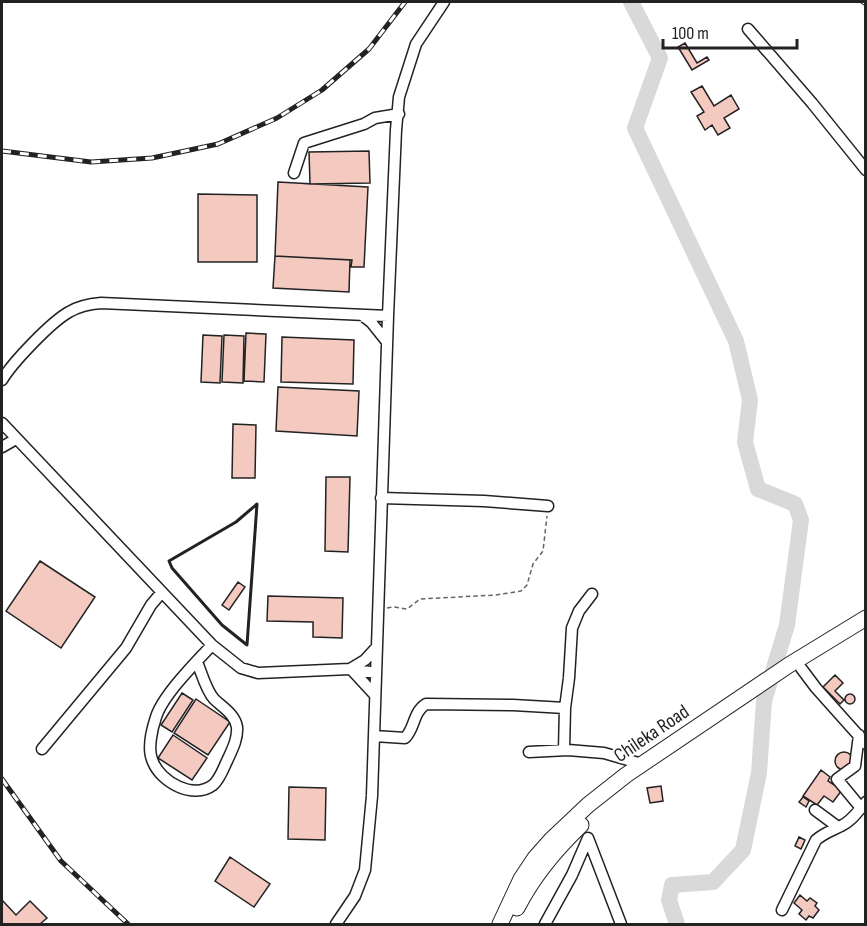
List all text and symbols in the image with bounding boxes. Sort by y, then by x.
scale bar [663,12,796,50]
text: 100 m [672,23,709,44]
street label: Chileka Road [609,700,694,768]

